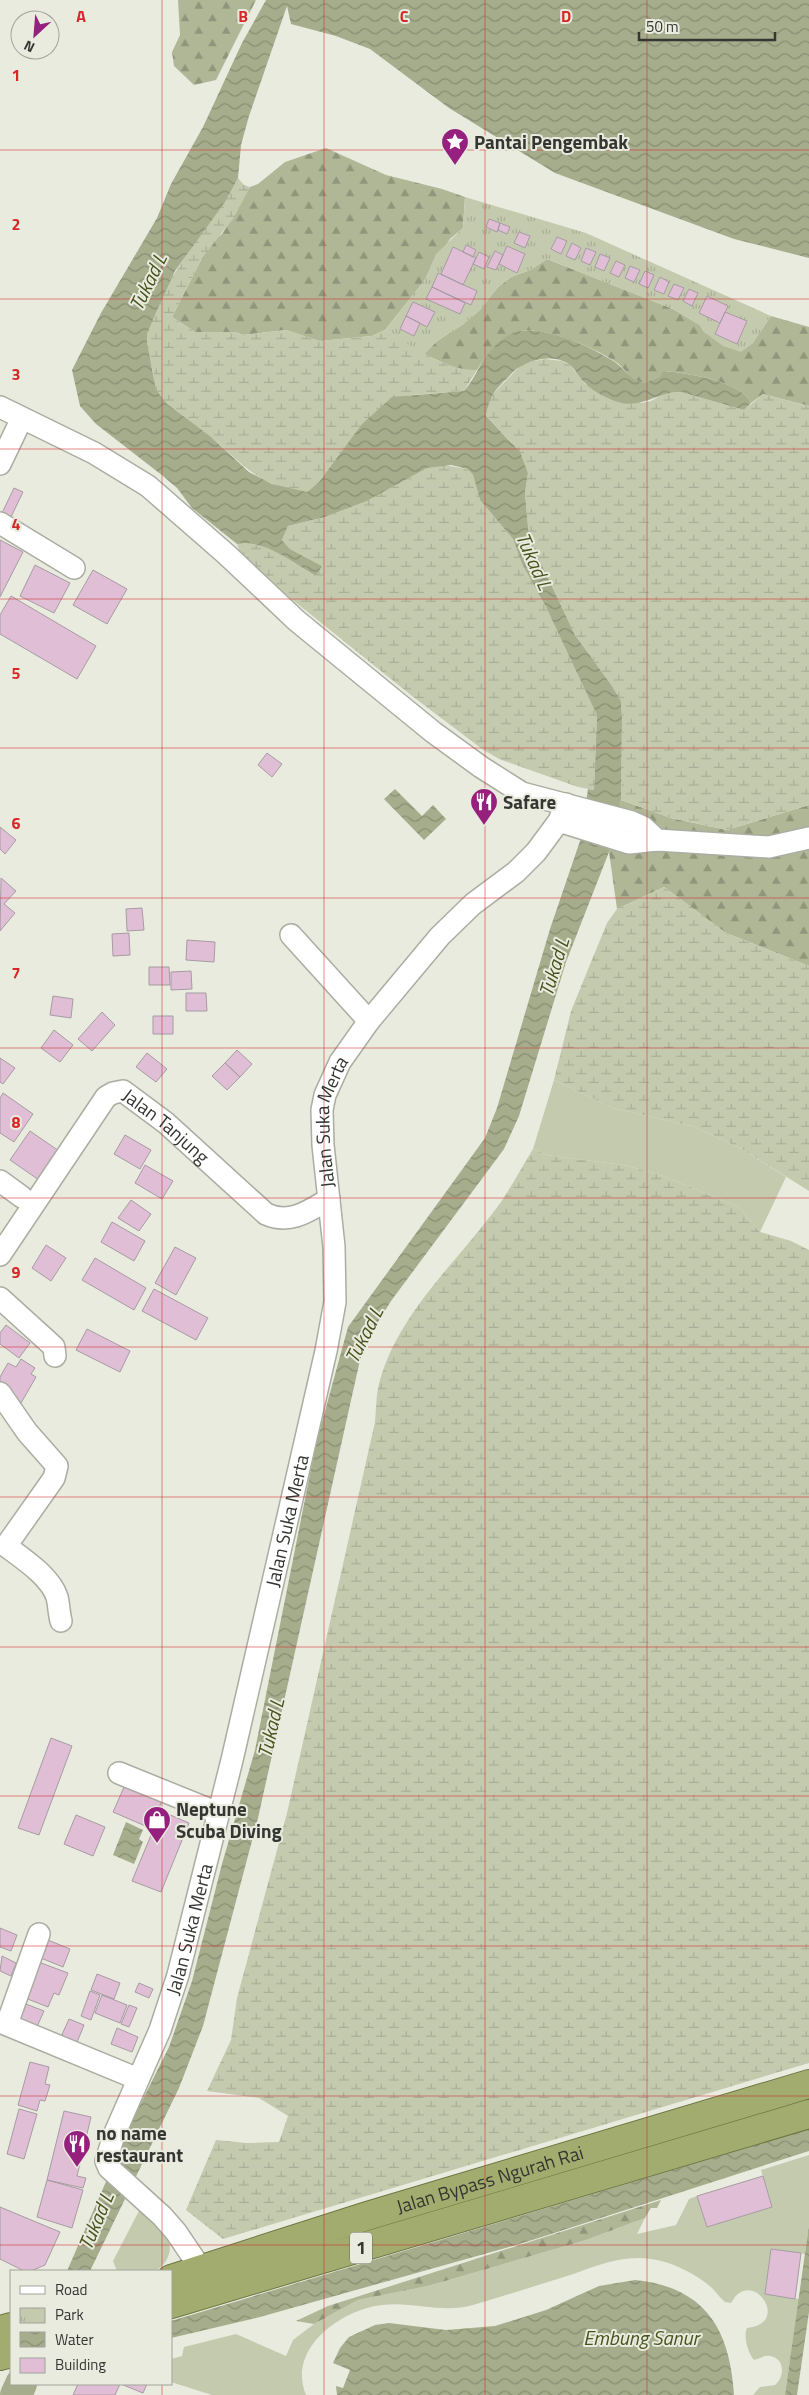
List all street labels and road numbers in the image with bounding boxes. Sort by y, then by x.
street label: Jalan Suka Merta [307,1049,355,1189]
street label: Jalan Tanjung [117,1081,217,1170]
street label: Jalan Suka Merta [257,1451,316,1589]
street label: Jalan Suka Merta [157,1860,220,1998]
street label: Jalan Bypass Ngurah Rai [393,2137,587,2221]
road number: 1 [350,2232,372,2264]

